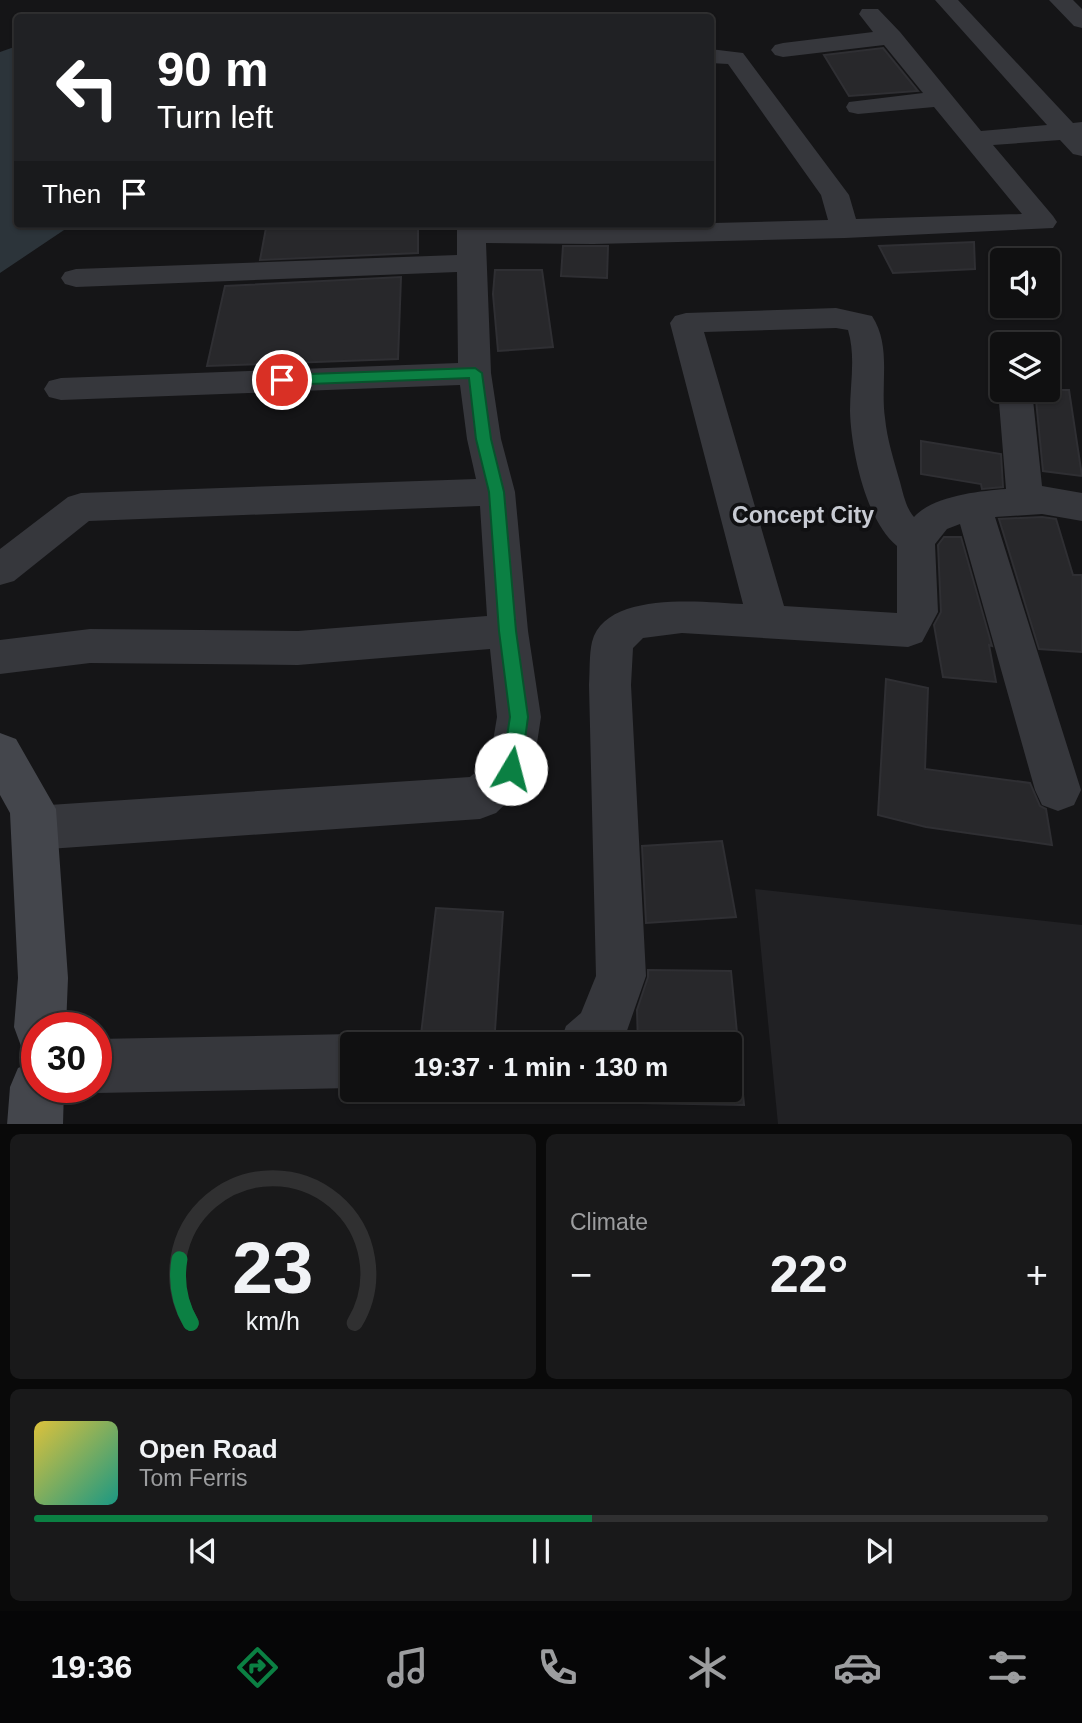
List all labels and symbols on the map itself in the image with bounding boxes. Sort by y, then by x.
pin [252,350,312,410]
district label: Concept City [732,502,874,528]
position arrow [474,732,548,806]
speed limit sign: 30 [21,1012,112,1103]

